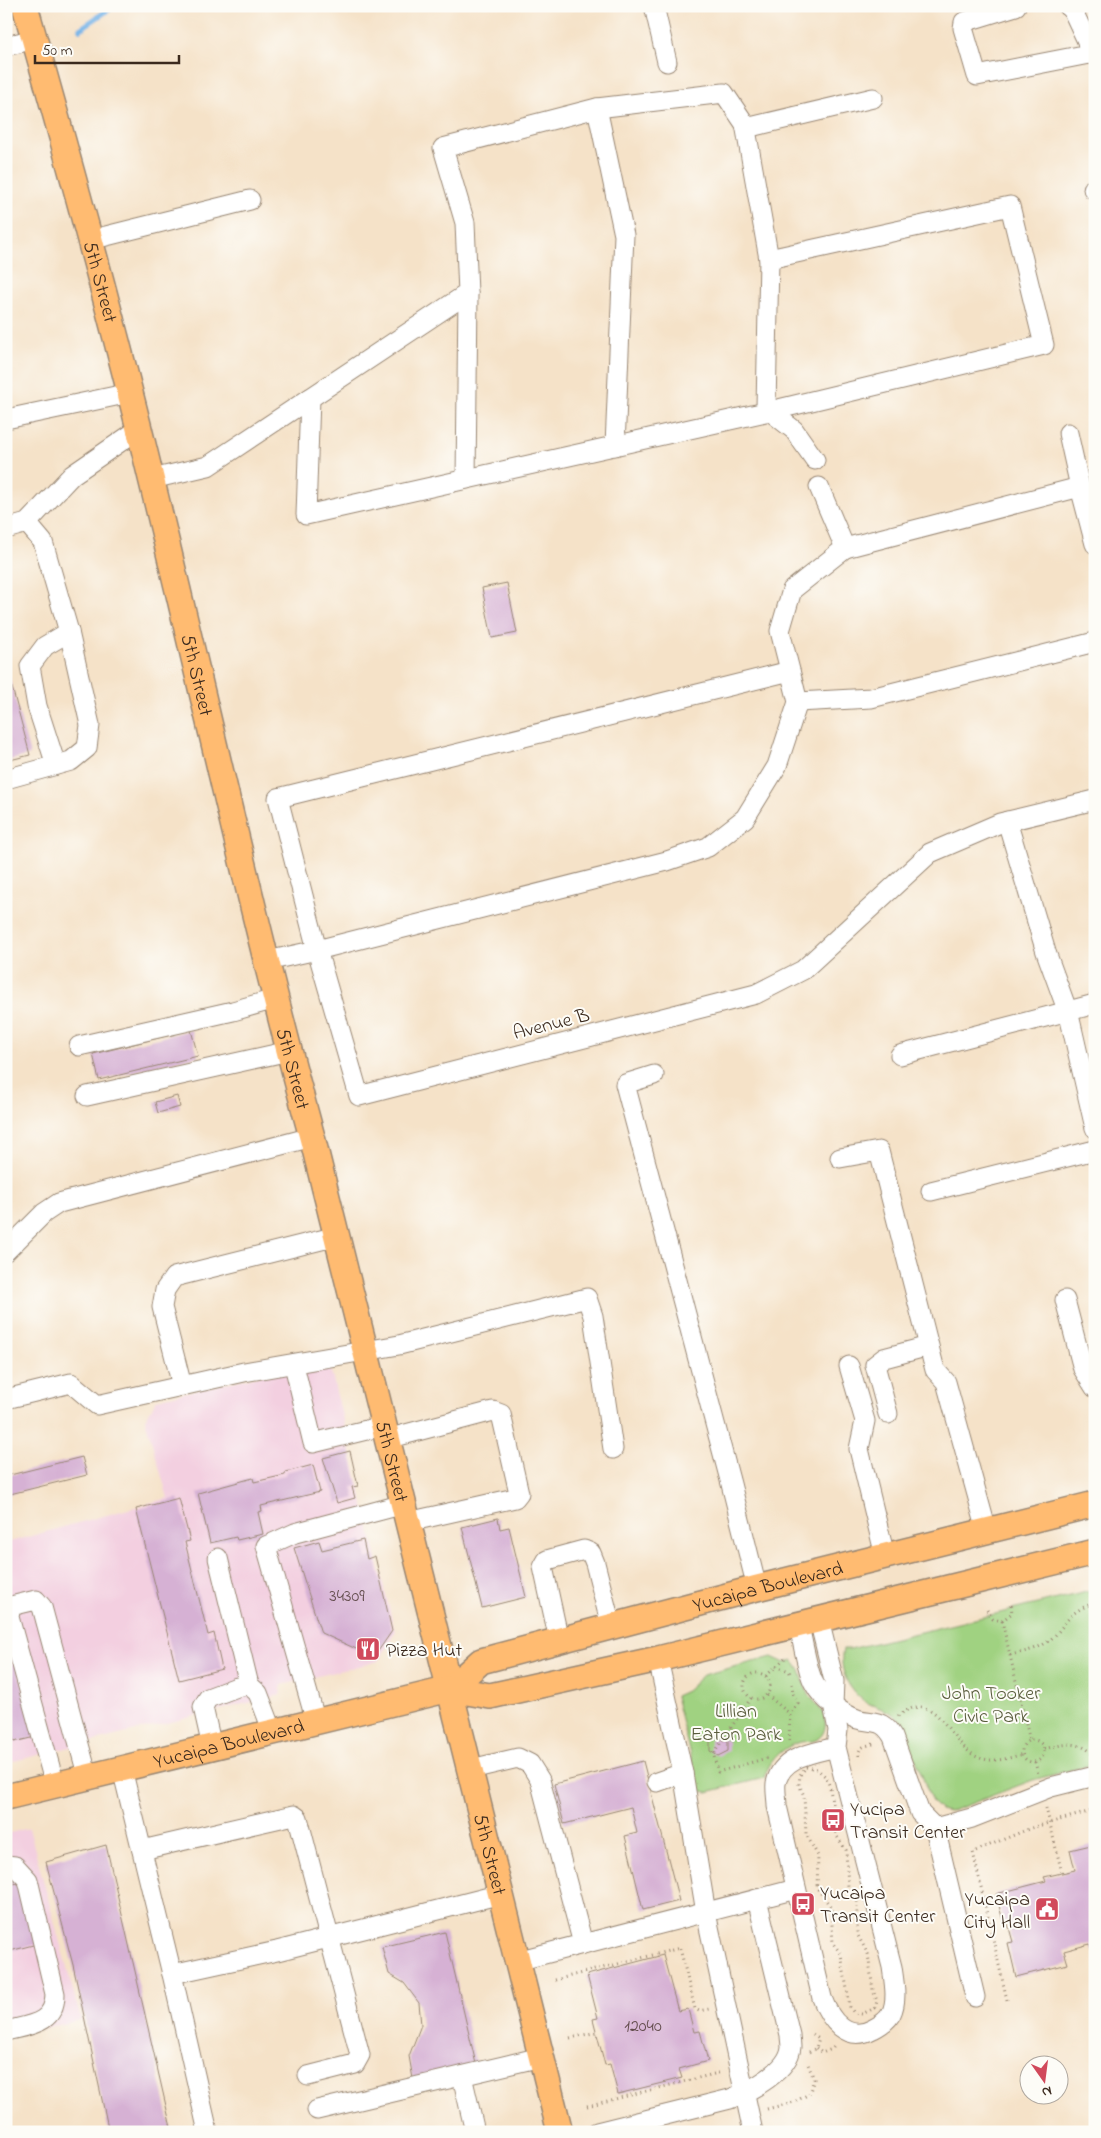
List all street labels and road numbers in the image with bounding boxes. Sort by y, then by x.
street label: 5th Street [74,238,124,326]
street label: 5th Street [172,632,219,720]
street label: Avenue B [510,1002,593,1049]
street label: 5th Street [267,1025,316,1113]
street label: 5th Street [366,1418,415,1506]
street label: Yucaipa Boulevard [690,1555,846,1621]
street label: Yucaipa Boulevard [151,1713,307,1778]
street label: 5th Street [464,1811,512,1899]

